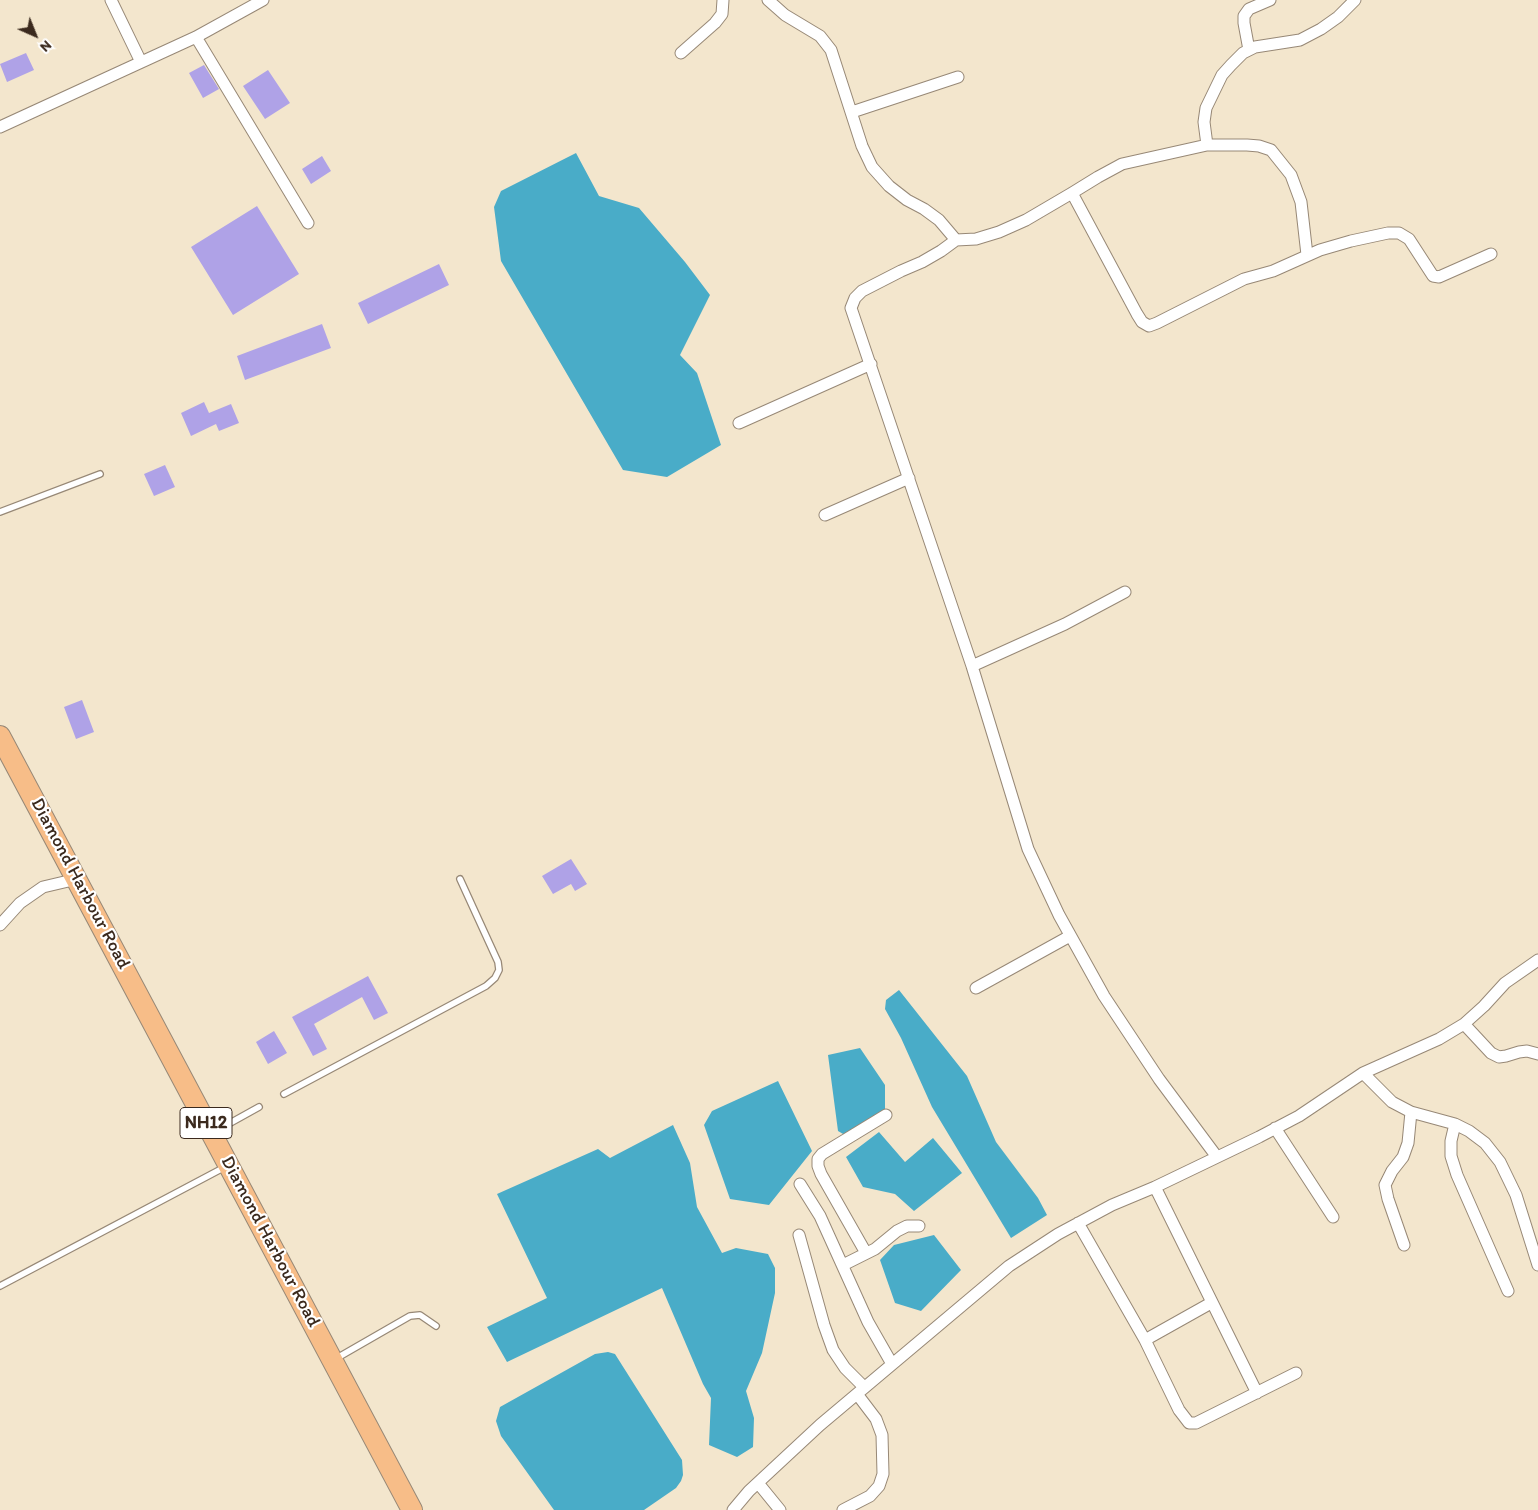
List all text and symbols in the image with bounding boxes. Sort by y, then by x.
north arrow [10,10,60,60]
text: N [36,37,55,56]
street label: Diamond Harbour Road [25,795,135,973]
road number: NH12 [180,1108,232,1138]
street label: Diamond Harbour Road [215,1153,325,1331]

